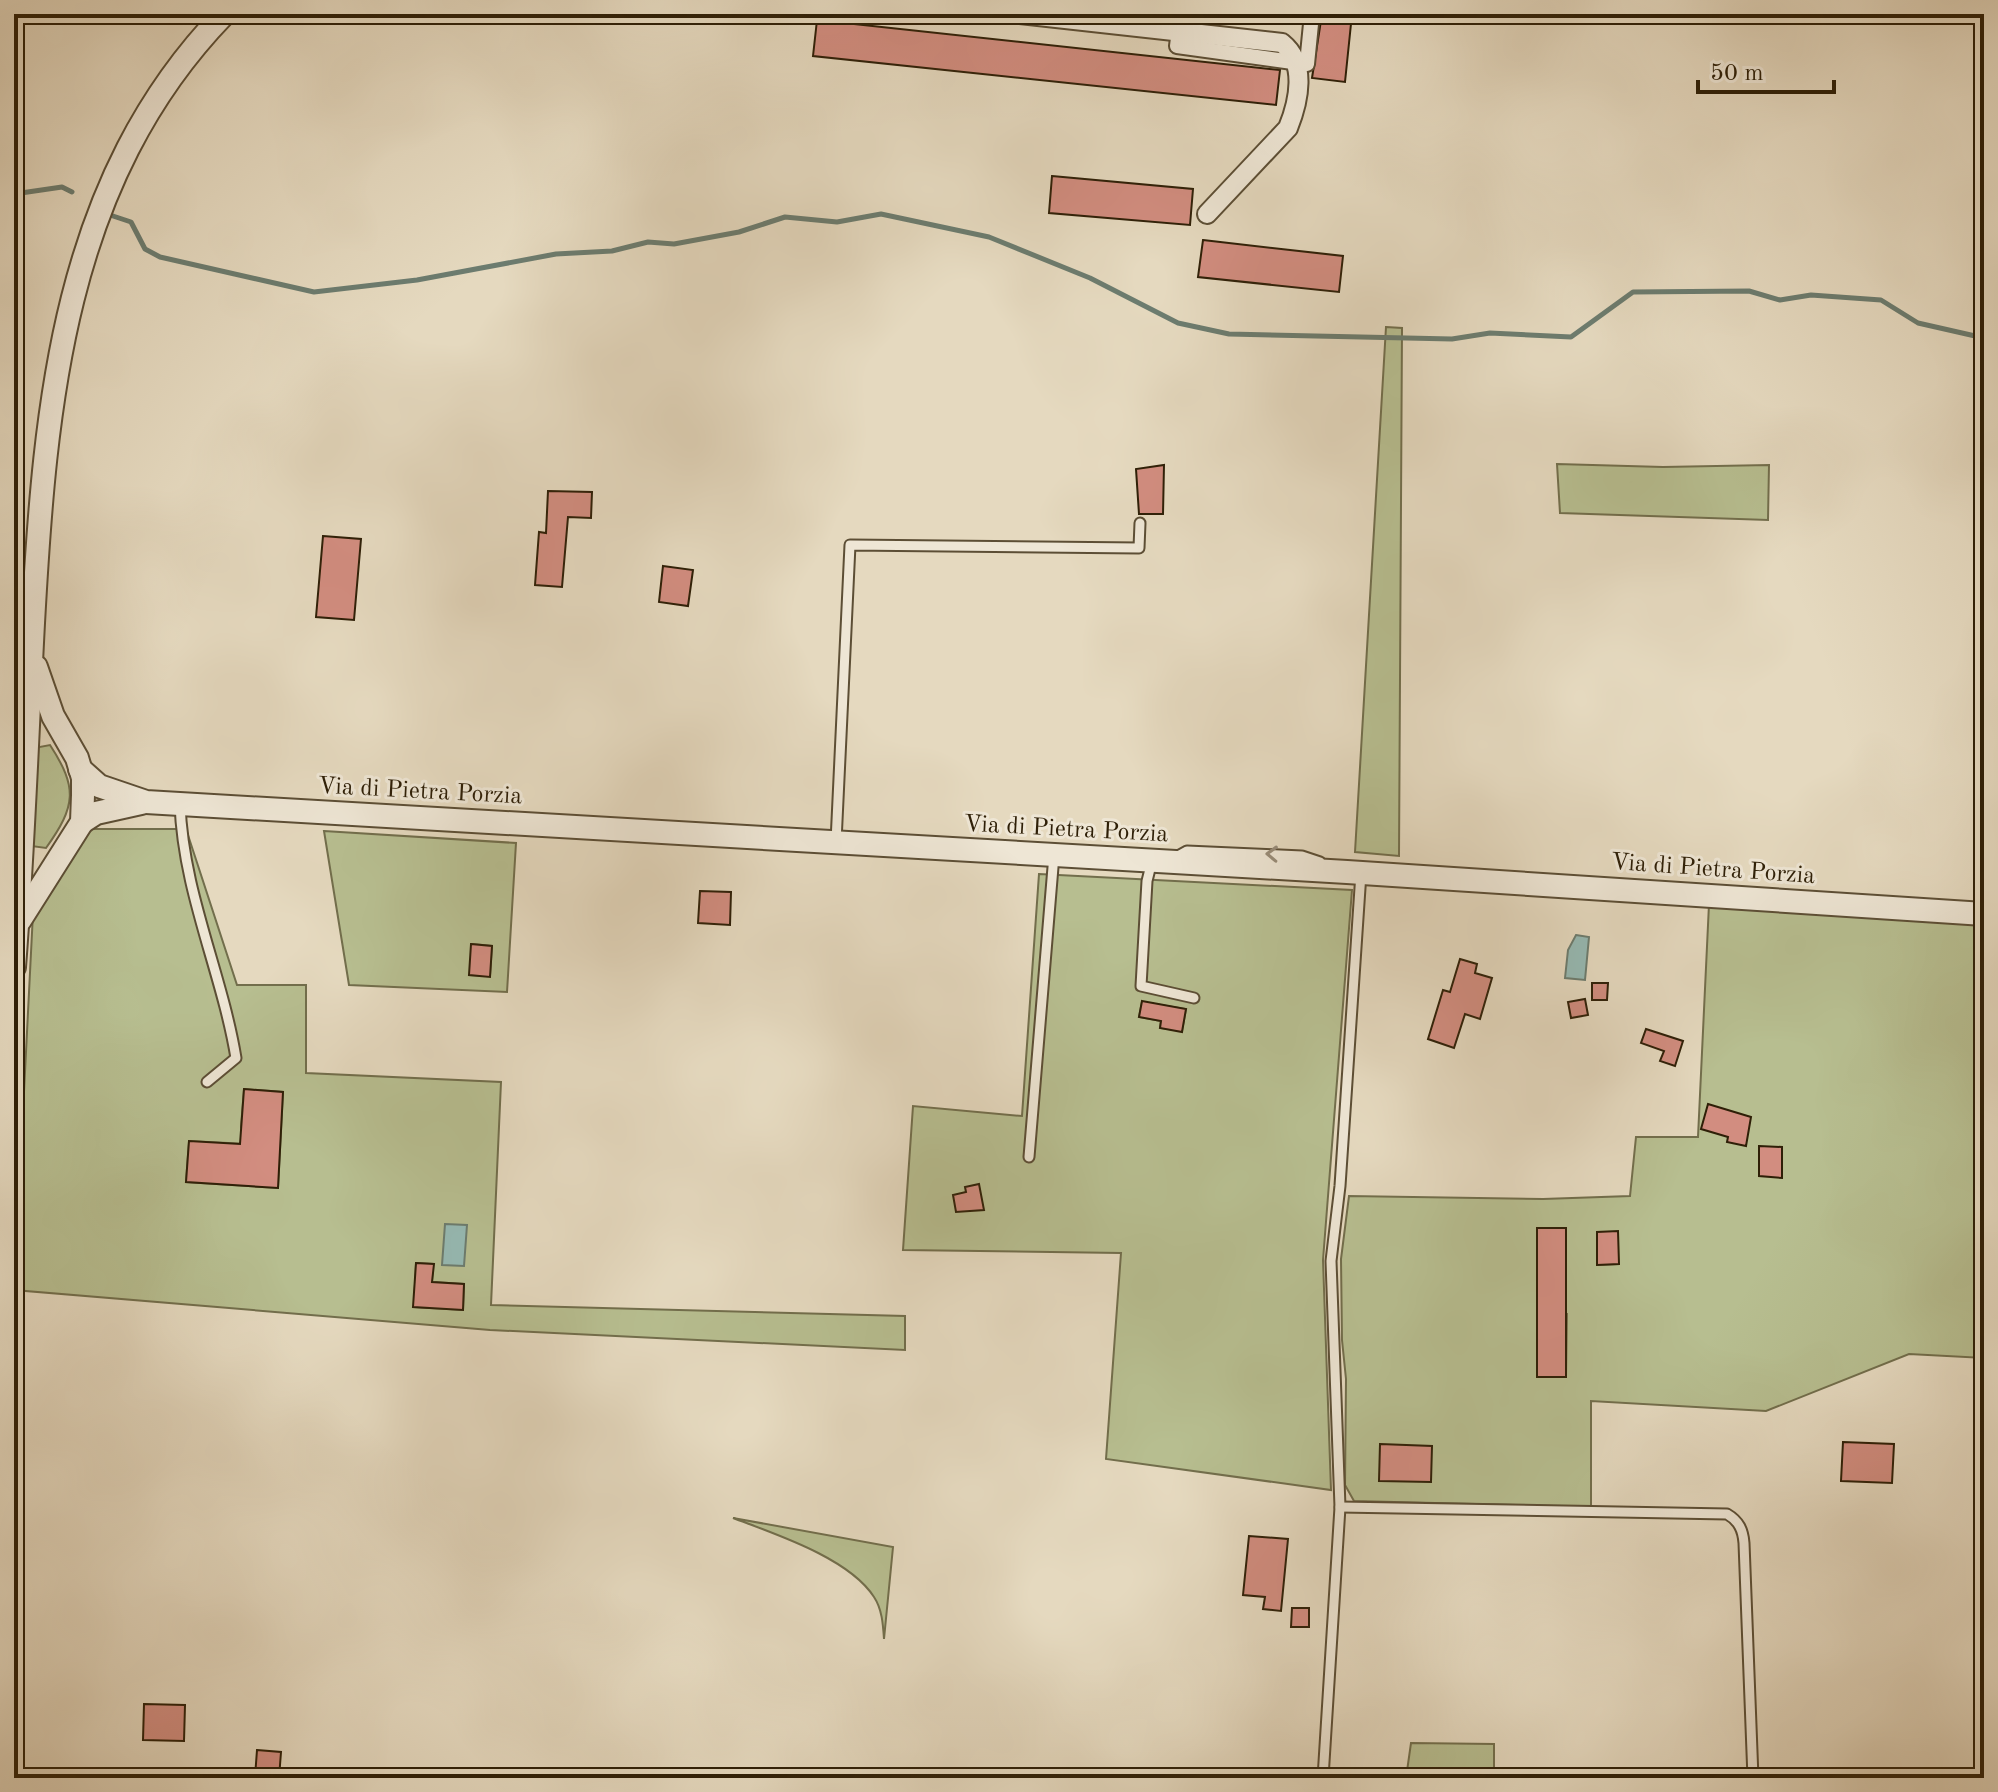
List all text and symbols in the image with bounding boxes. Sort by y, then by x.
scale bar [1698,44,1834,94]
text: 50 m [1710,62,1764,86]
street label: Via di Pietra Porzia [317,775,523,809]
street label: Via di Pietra Porzia [963,813,1169,847]
one-way arrow [1265,846,1278,863]
street label: Via di Pietra Porzia [1610,851,1816,889]

